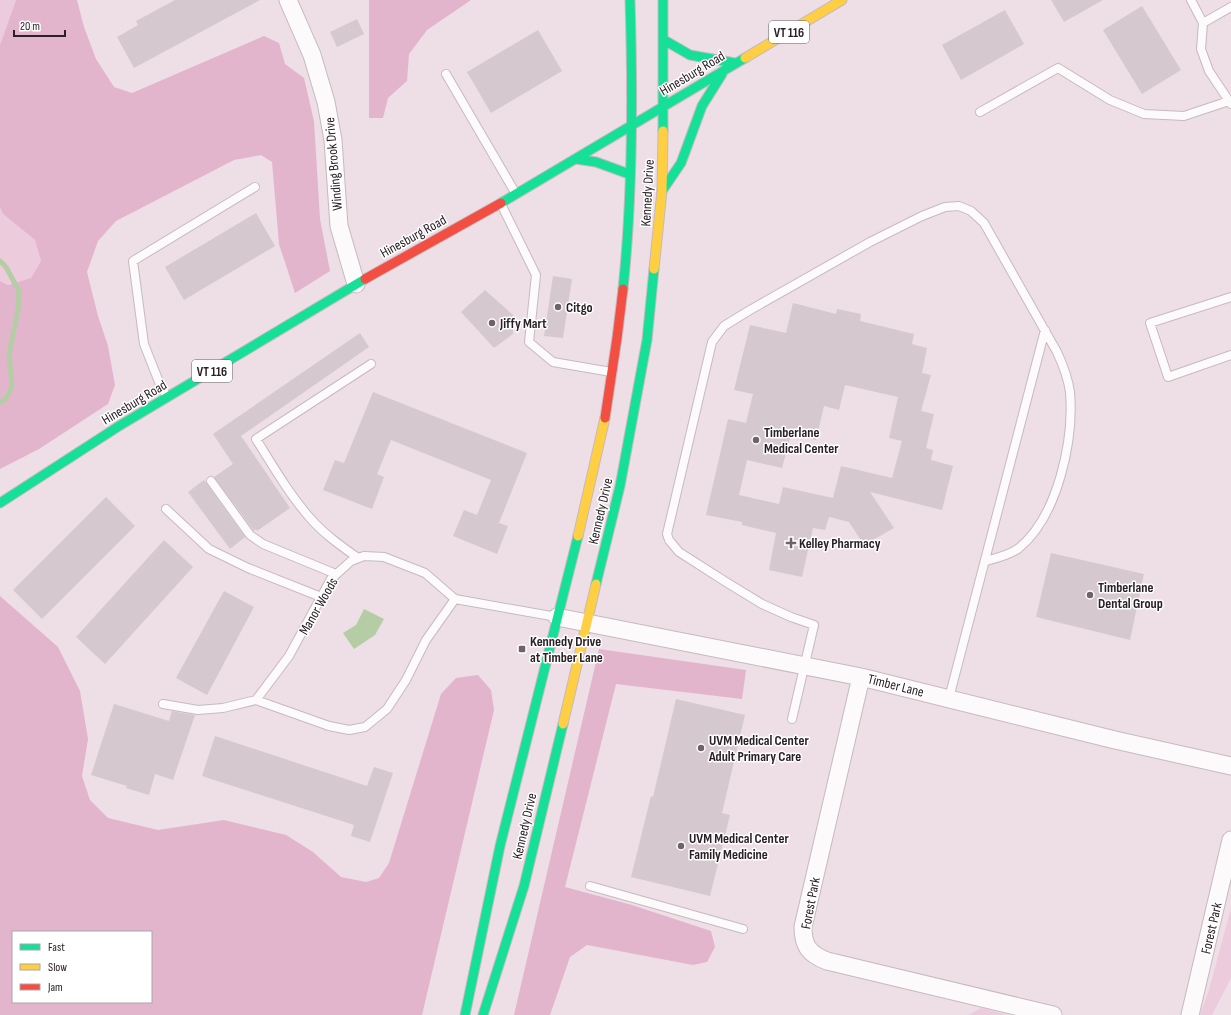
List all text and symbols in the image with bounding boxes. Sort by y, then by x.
scale bar [14,12,65,38]
text: 20 m [20,19,40,34]
road number: VT 116 [769,21,809,43]
street label: Hinesburg Road [657,47,728,99]
street label: Winding Brook Drive [321,117,346,211]
street label: Kennedy Drive [637,159,658,227]
street label: Hinesburg Road [377,211,449,262]
place label: Citgo [566,299,593,316]
marker: Citgo [553,302,563,312]
place label: Jiffy Mart [499,315,547,332]
marker: Jiffy Mart [487,318,497,328]
road number: VT 116 [192,360,232,382]
street label: Hinesburg Road [99,376,170,428]
place label: Timberlane Medical Center [764,424,839,457]
marker: Timberlane Medical Center [751,435,761,445]
street label: Kennedy Drive [585,476,616,546]
place label: Kelley Pharmacy [799,535,881,552]
marker: Kelley Pharmacy [786,538,796,548]
street label: Manor Woods [295,575,342,638]
place label: Timberlane Dental Group [1098,579,1163,612]
marker: Timberlane Dental Group [1085,590,1095,600]
place label: Kennedy Drive at Timber Lane [530,633,603,666]
marker: Kennedy Drive at Timber Lane [517,644,527,654]
street label: Timber Lane [866,670,926,701]
place label: UVM Medical Center Adult Primary Care [708,732,809,765]
marker: UVM Medical Center Adult Primary Care [696,743,706,753]
street label: Kennedy Drive [509,791,540,861]
place label: UVM Medical Center Family Medicine [689,830,789,863]
marker: UVM Medical Center Family Medicine [676,841,686,851]
street label: Forest Park [797,875,824,930]
street label: Forest Park [1197,900,1226,956]
legend [12,931,152,1003]
text: Fast [48,940,65,955]
text: Slow [48,960,67,975]
text: Jam [47,980,63,995]

